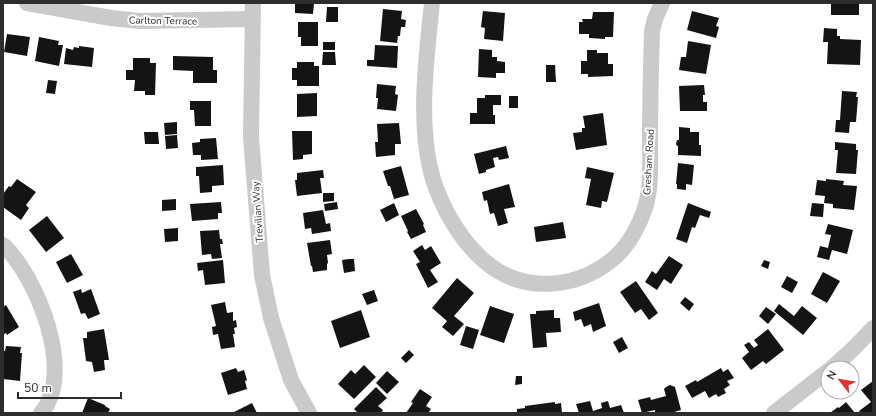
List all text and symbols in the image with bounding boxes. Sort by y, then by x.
street label: Carlton Terrace [129,13,197,29]
street label: Gresham Road [640,128,658,196]
street label: Trevilian Way [249,180,267,243]
north arrow [820,360,860,400]
text: N [823,368,840,382]
scale bar [18,374,121,400]
text: 50 m [24,380,52,396]

